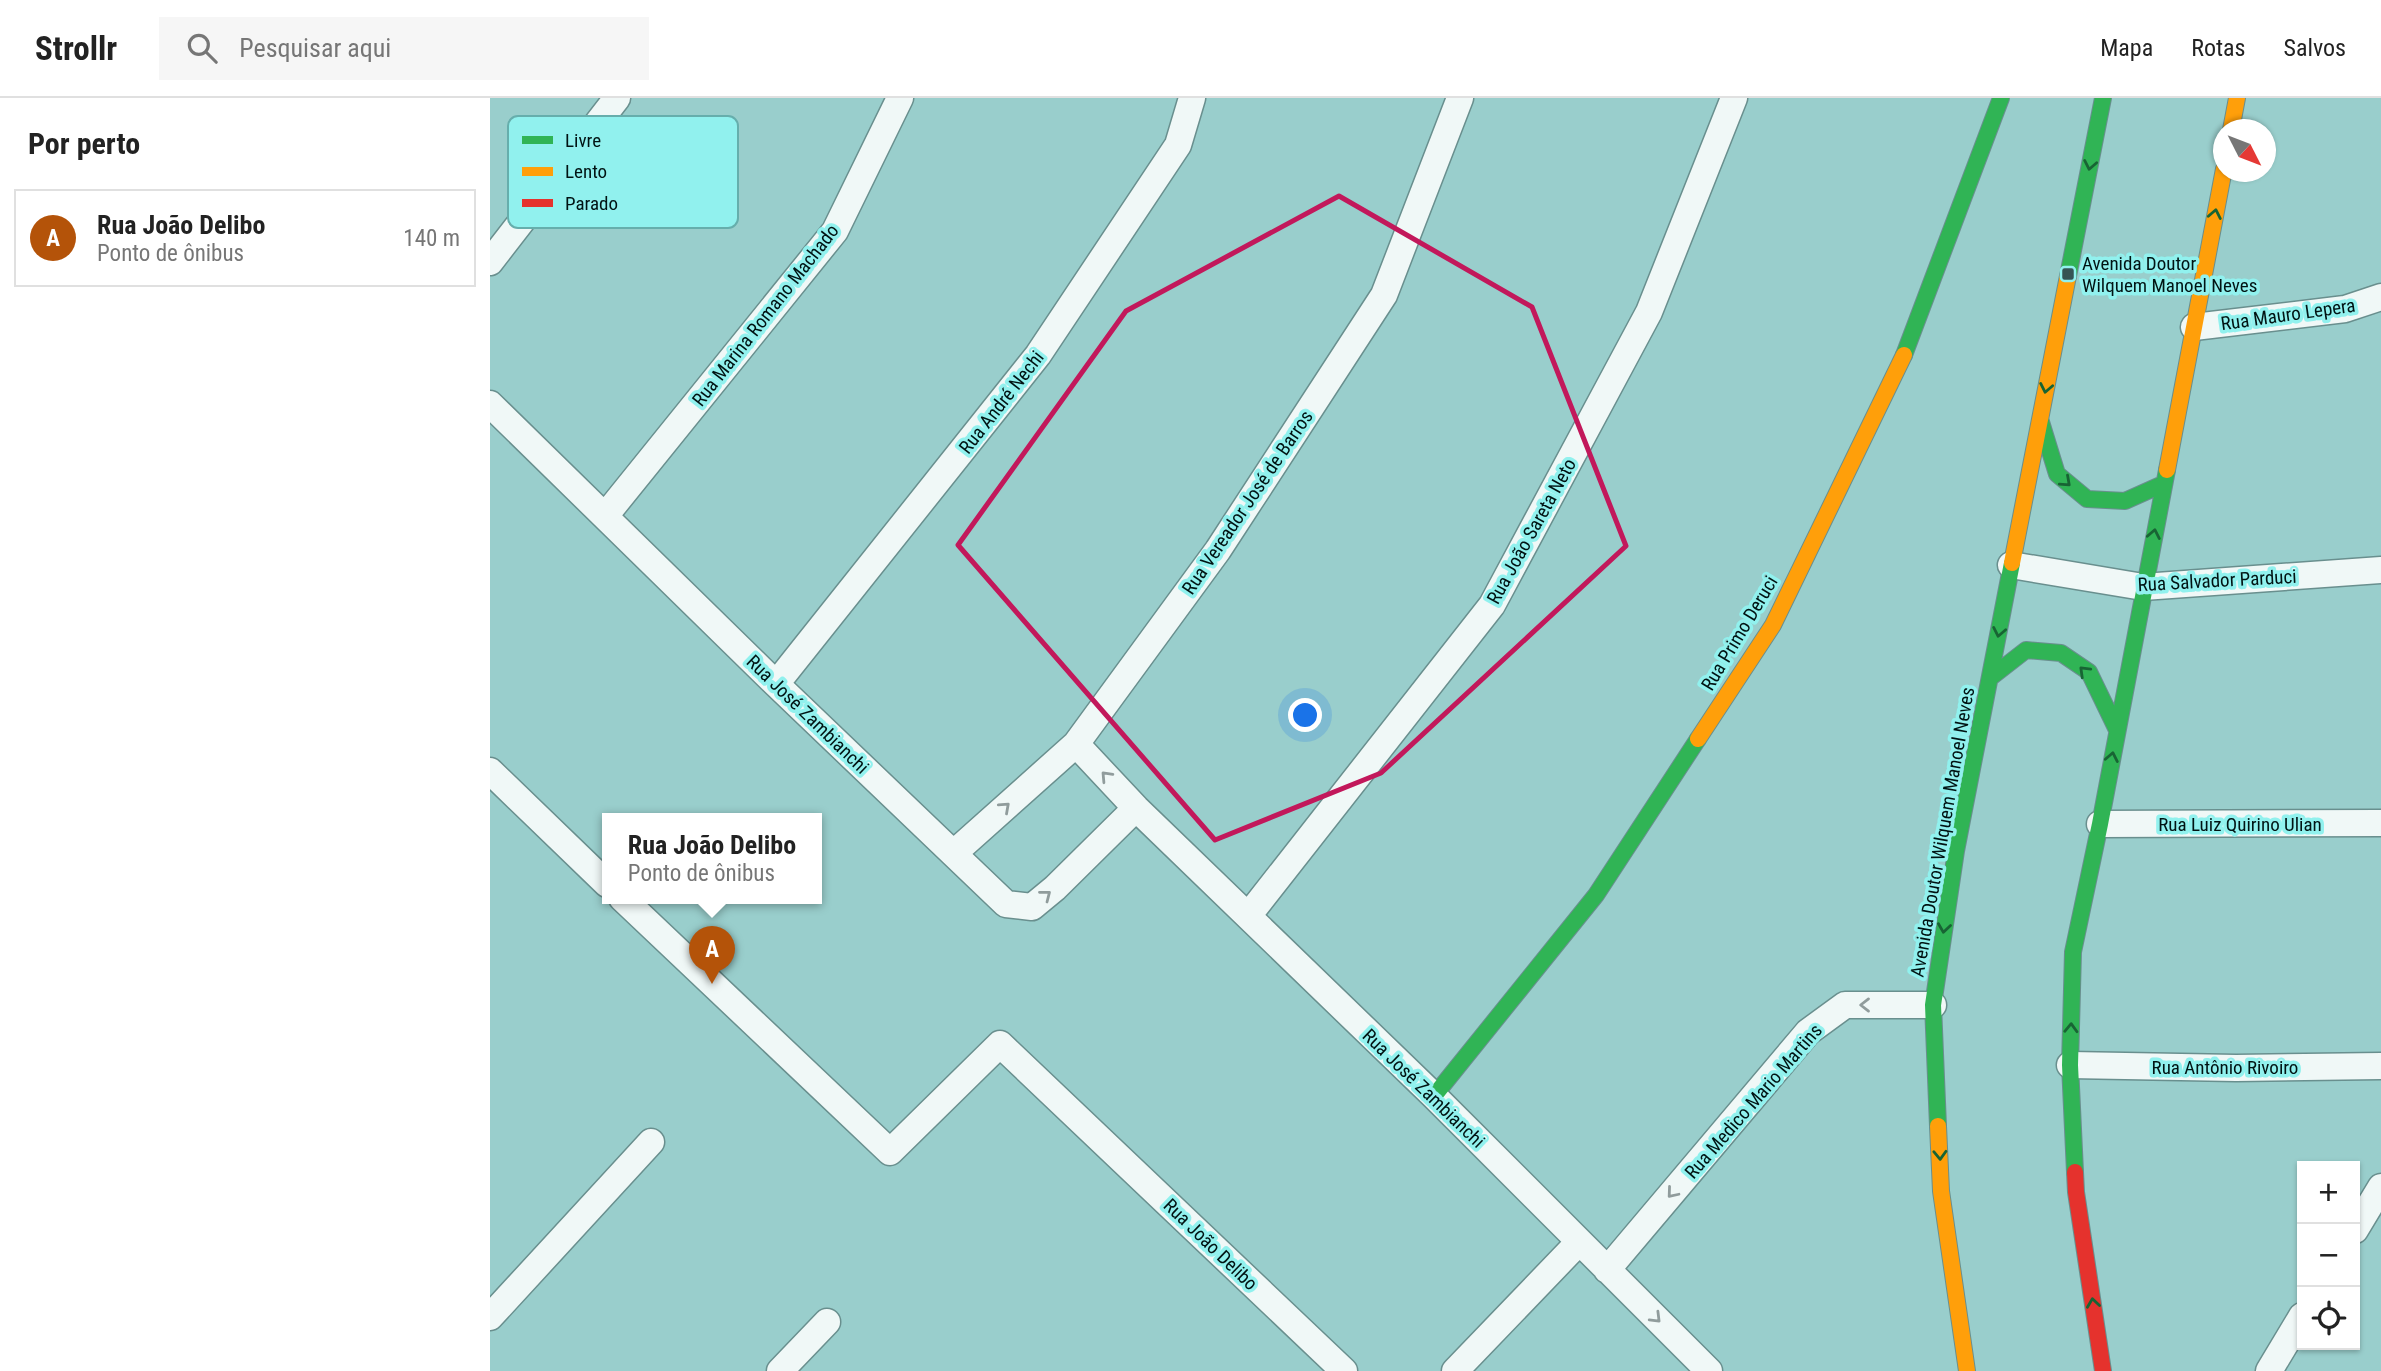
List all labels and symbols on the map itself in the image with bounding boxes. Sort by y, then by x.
legend [508,116,738,228]
north arrow [2213,119,2276,182]
text: Livre [565,129,601,152]
one-way arrow [2083,159,2098,171]
text: Lento [565,160,607,183]
text: Parado [565,192,618,215]
one-way arrow [2207,208,2222,220]
street label: Rua Marina Romano Machado [687,220,844,411]
place label: Avenida Doutor Wilquem Manoel Neves [2082,252,2257,297]
marker: Avenida Doutor Wilquem Manoel Neves [2060,266,2076,282]
street label: Rua Mauro Lepera [2219,294,2357,335]
street label: Rua André Nechi [954,346,1049,458]
one-way arrow [2039,382,2054,394]
street label: Rua Vereador José de Barros [1177,406,1318,599]
street label: Rua João Sareta Neto [1482,455,1581,608]
one-way arrow [2058,473,2071,486]
one-way arrow [2145,528,2160,540]
street label: Rua Salvador Parduci [2137,565,2297,596]
street label: Rua Primo Deruci [1696,572,1783,695]
one-way arrow [1992,626,2007,638]
street label: Rua José Zambianchi [742,650,874,779]
one-way arrow [2080,667,2093,680]
street label: Avenida Doutor Wilquem Manoel Neves [1906,685,1979,979]
your location [1288,698,1322,732]
one-way arrow [2104,751,2119,763]
one-way arrow [1102,771,1114,784]
one-way arrow [997,803,1010,815]
street label: Rua Luiz Quirino Ulian [2158,813,2322,836]
one-way arrow [1038,891,1050,904]
one-way arrow [1937,922,1952,934]
pin: A [689,926,735,984]
one-way arrow [1859,997,1870,1013]
street label: Rua Medico Mario Martins [1680,1019,1827,1183]
one-way arrow [2063,1023,2078,1034]
street label: Rua José Zambianchi [1358,1024,1490,1153]
street label: Rua Antônio Rivoiro [2152,1056,2298,1079]
one-way arrow [1932,1150,1947,1161]
one-way arrow [1668,1185,1680,1198]
street label: Rua João Delibo [1159,1194,1262,1295]
one-way arrow [2086,1298,2101,1309]
one-way arrow [1647,1309,1660,1322]

